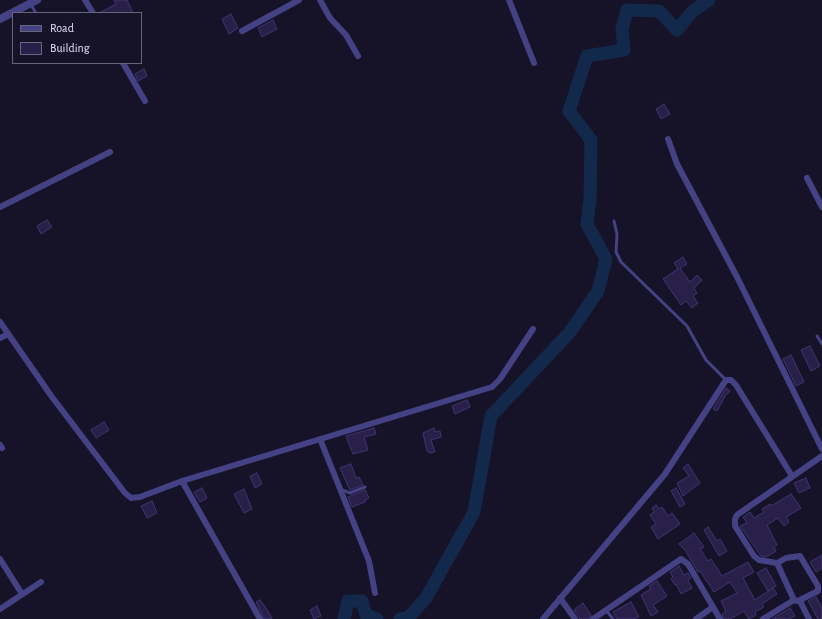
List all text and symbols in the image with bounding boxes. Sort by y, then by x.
legend [12,12,142,64]
text: Road [50,22,74,34]
text: Building [50,42,90,54]

